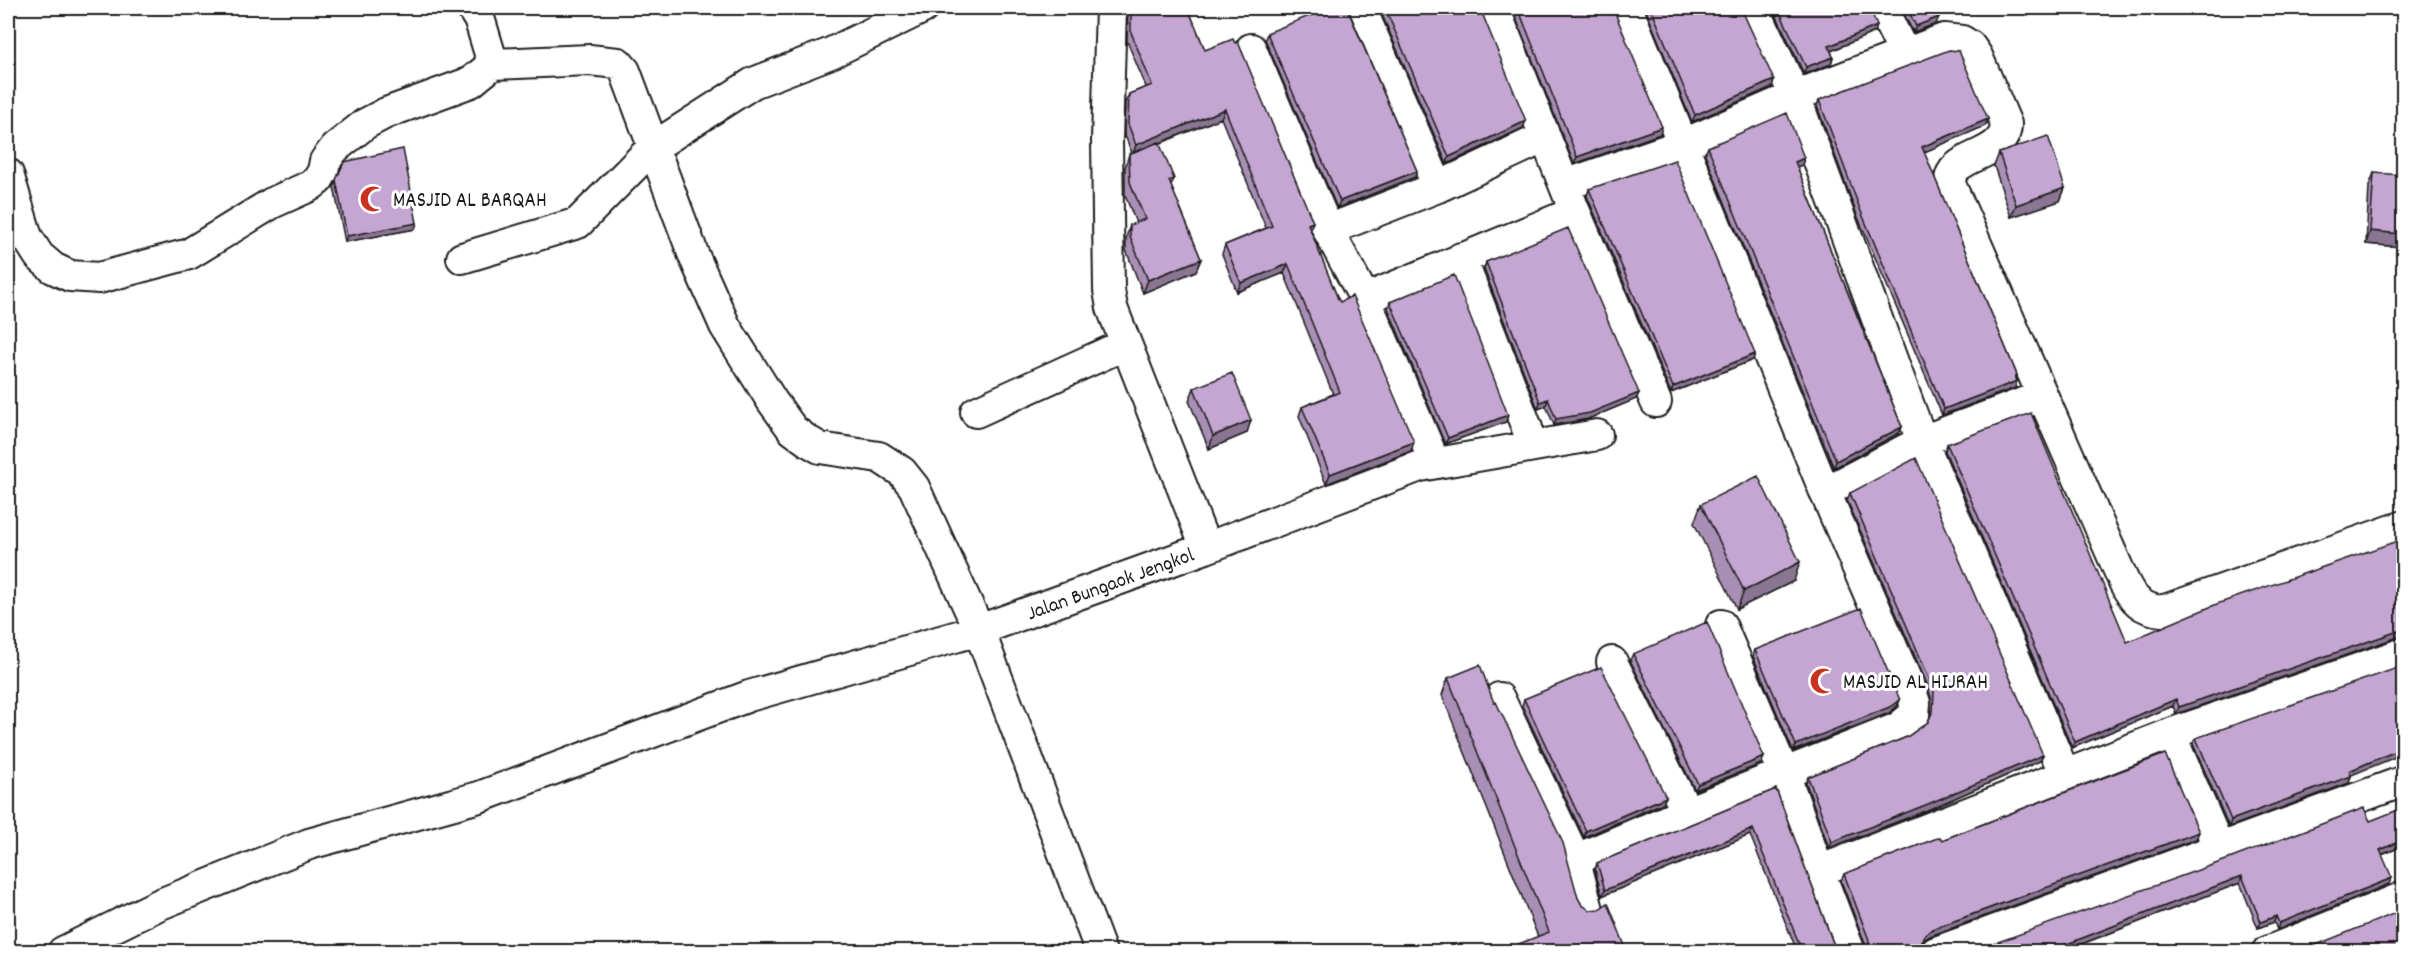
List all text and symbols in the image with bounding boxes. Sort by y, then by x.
mosque icon: MASJID AL BARQAH [358,184,388,214]
place label: MASJID AL BARQAH [393,187,547,217]
street label: Jalan Bungaok Jengkol [1023,542,1199,630]
mosque icon: MASJID AL HIJRAH [1808,666,1838,696]
place label: MASJID AL HIJRAH [1843,669,1988,699]

